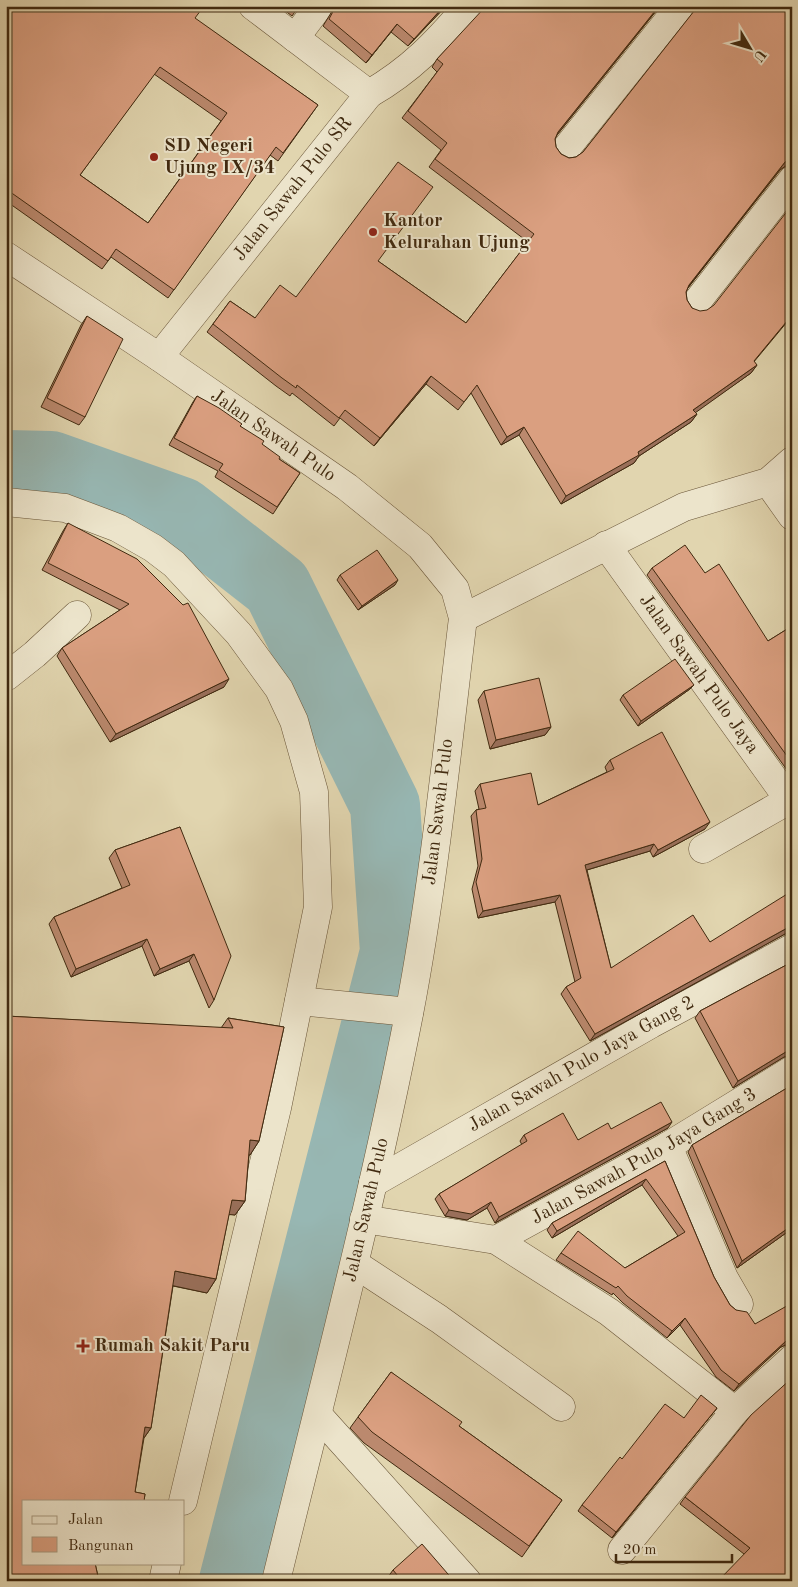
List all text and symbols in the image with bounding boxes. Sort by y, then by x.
north arrow [726,22,776,72]
text: U [751,47,768,64]
street label: Jalan Sawah Pulo SR [230,113,356,264]
place label: SD Negeri Ujung IX/34 [164,137,275,178]
marker: SD Negeri Ujung IX/34 [148,151,160,163]
place label: Kantor Kelurahan Ujung [383,212,530,253]
marker: Kantor Kelurahan Ujung [367,226,379,238]
street label: Jalan Sawah Pulo [207,386,339,486]
street label: Jalan Sawah Pulo Jaya [635,591,762,758]
street label: Jalan Sawah Pulo [421,738,457,886]
street label: Jalan Sawah Pulo Jaya Gang 2 [465,993,698,1136]
street label: Jalan Sawah Pulo Jaya Gang 3 [528,1085,760,1228]
street label: Jalan Sawah Pulo [341,1136,393,1284]
place label: Rumah Sakit Paru [94,1337,250,1356]
marker: Rumah Sakit Paru [76,1339,90,1353]
legend [22,1500,185,1564]
text: Jalan [68,1513,103,1528]
scale bar [616,1532,732,1564]
text: Bangunan [68,1539,134,1554]
text: 20 m [623,1543,657,1558]

